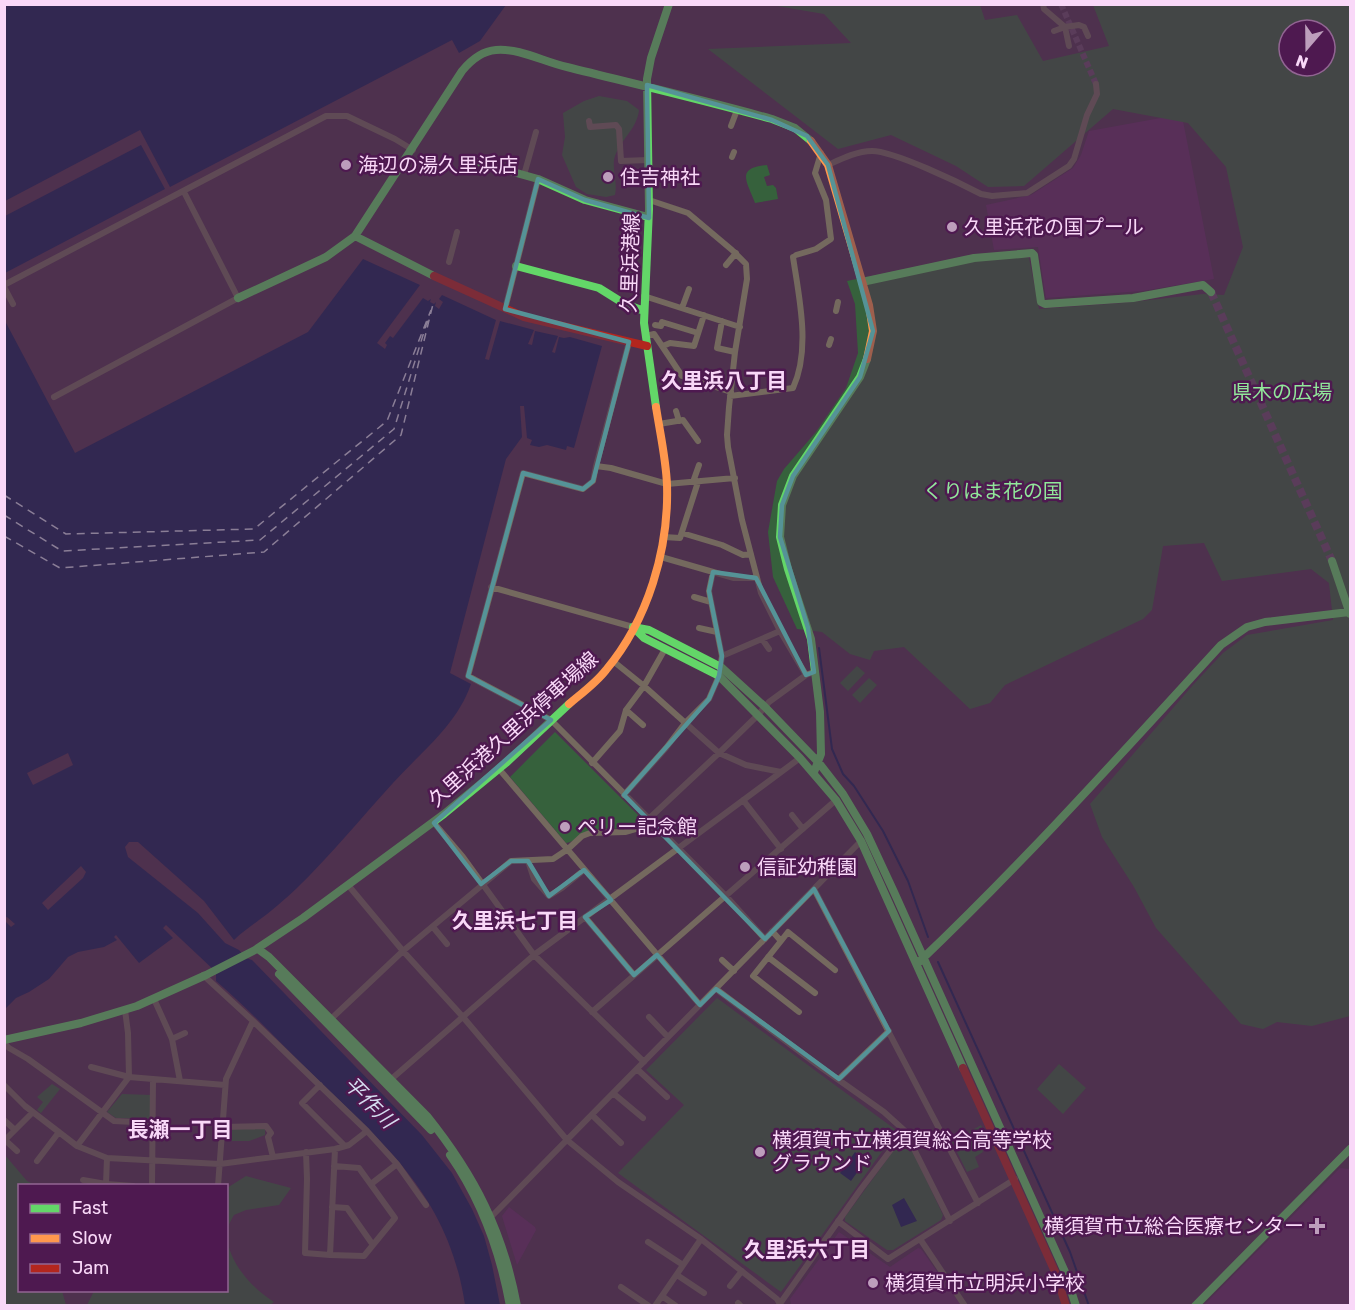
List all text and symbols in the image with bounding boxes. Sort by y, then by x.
north arrow [1277,18,1337,78]
text: N [1293,51,1311,73]
place label: 海辺の湯久里浜店 [358,153,518,177]
marker: 海辺の湯久里浜店 [339,158,353,172]
place label: 住吉神社 [620,165,700,189]
marker: 住吉神社 [601,170,615,184]
street label: 久里浜港線 [616,213,644,313]
place label: 久里浜花の国プール [964,215,1144,239]
marker: 久里浜花の国プール [945,220,959,234]
district label: 久里浜八丁目 [661,368,787,393]
park label: 県木の広場 [1232,380,1332,404]
park label: くりはま花の国 [923,479,1063,503]
street label: 久里浜港久里浜停車場線 [423,646,603,812]
place label: ペリー記念館 [577,815,697,839]
marker: ペリー記念館 [558,820,572,834]
place label: 信証幼稚園 [757,855,857,879]
marker: 信証幼稚園 [738,860,752,874]
district label: 久里浜七丁目 [452,908,578,933]
water label: 平作川 [339,1071,403,1135]
district label: 長瀬一丁目 [128,1117,233,1142]
place label: 横須賀市立横須賀総合高等学校 グラウンド [772,1128,1052,1175]
marker: 横須賀市立横須賀総合高等学校 グラウンド [753,1145,767,1159]
legend [18,1184,228,1292]
text: Fast [72,1197,108,1219]
place label: 横須賀市立総合医療センター [1044,1214,1304,1238]
marker: 横須賀市立総合医療センター [1308,1217,1326,1235]
text: Slow [72,1227,112,1249]
district label: 久里浜六丁目 [744,1237,870,1262]
text: Jam [72,1257,109,1279]
place label: 横須賀市立明浜小学校 [885,1271,1085,1295]
marker: 横須賀市立明浜小学校 [866,1276,880,1290]

